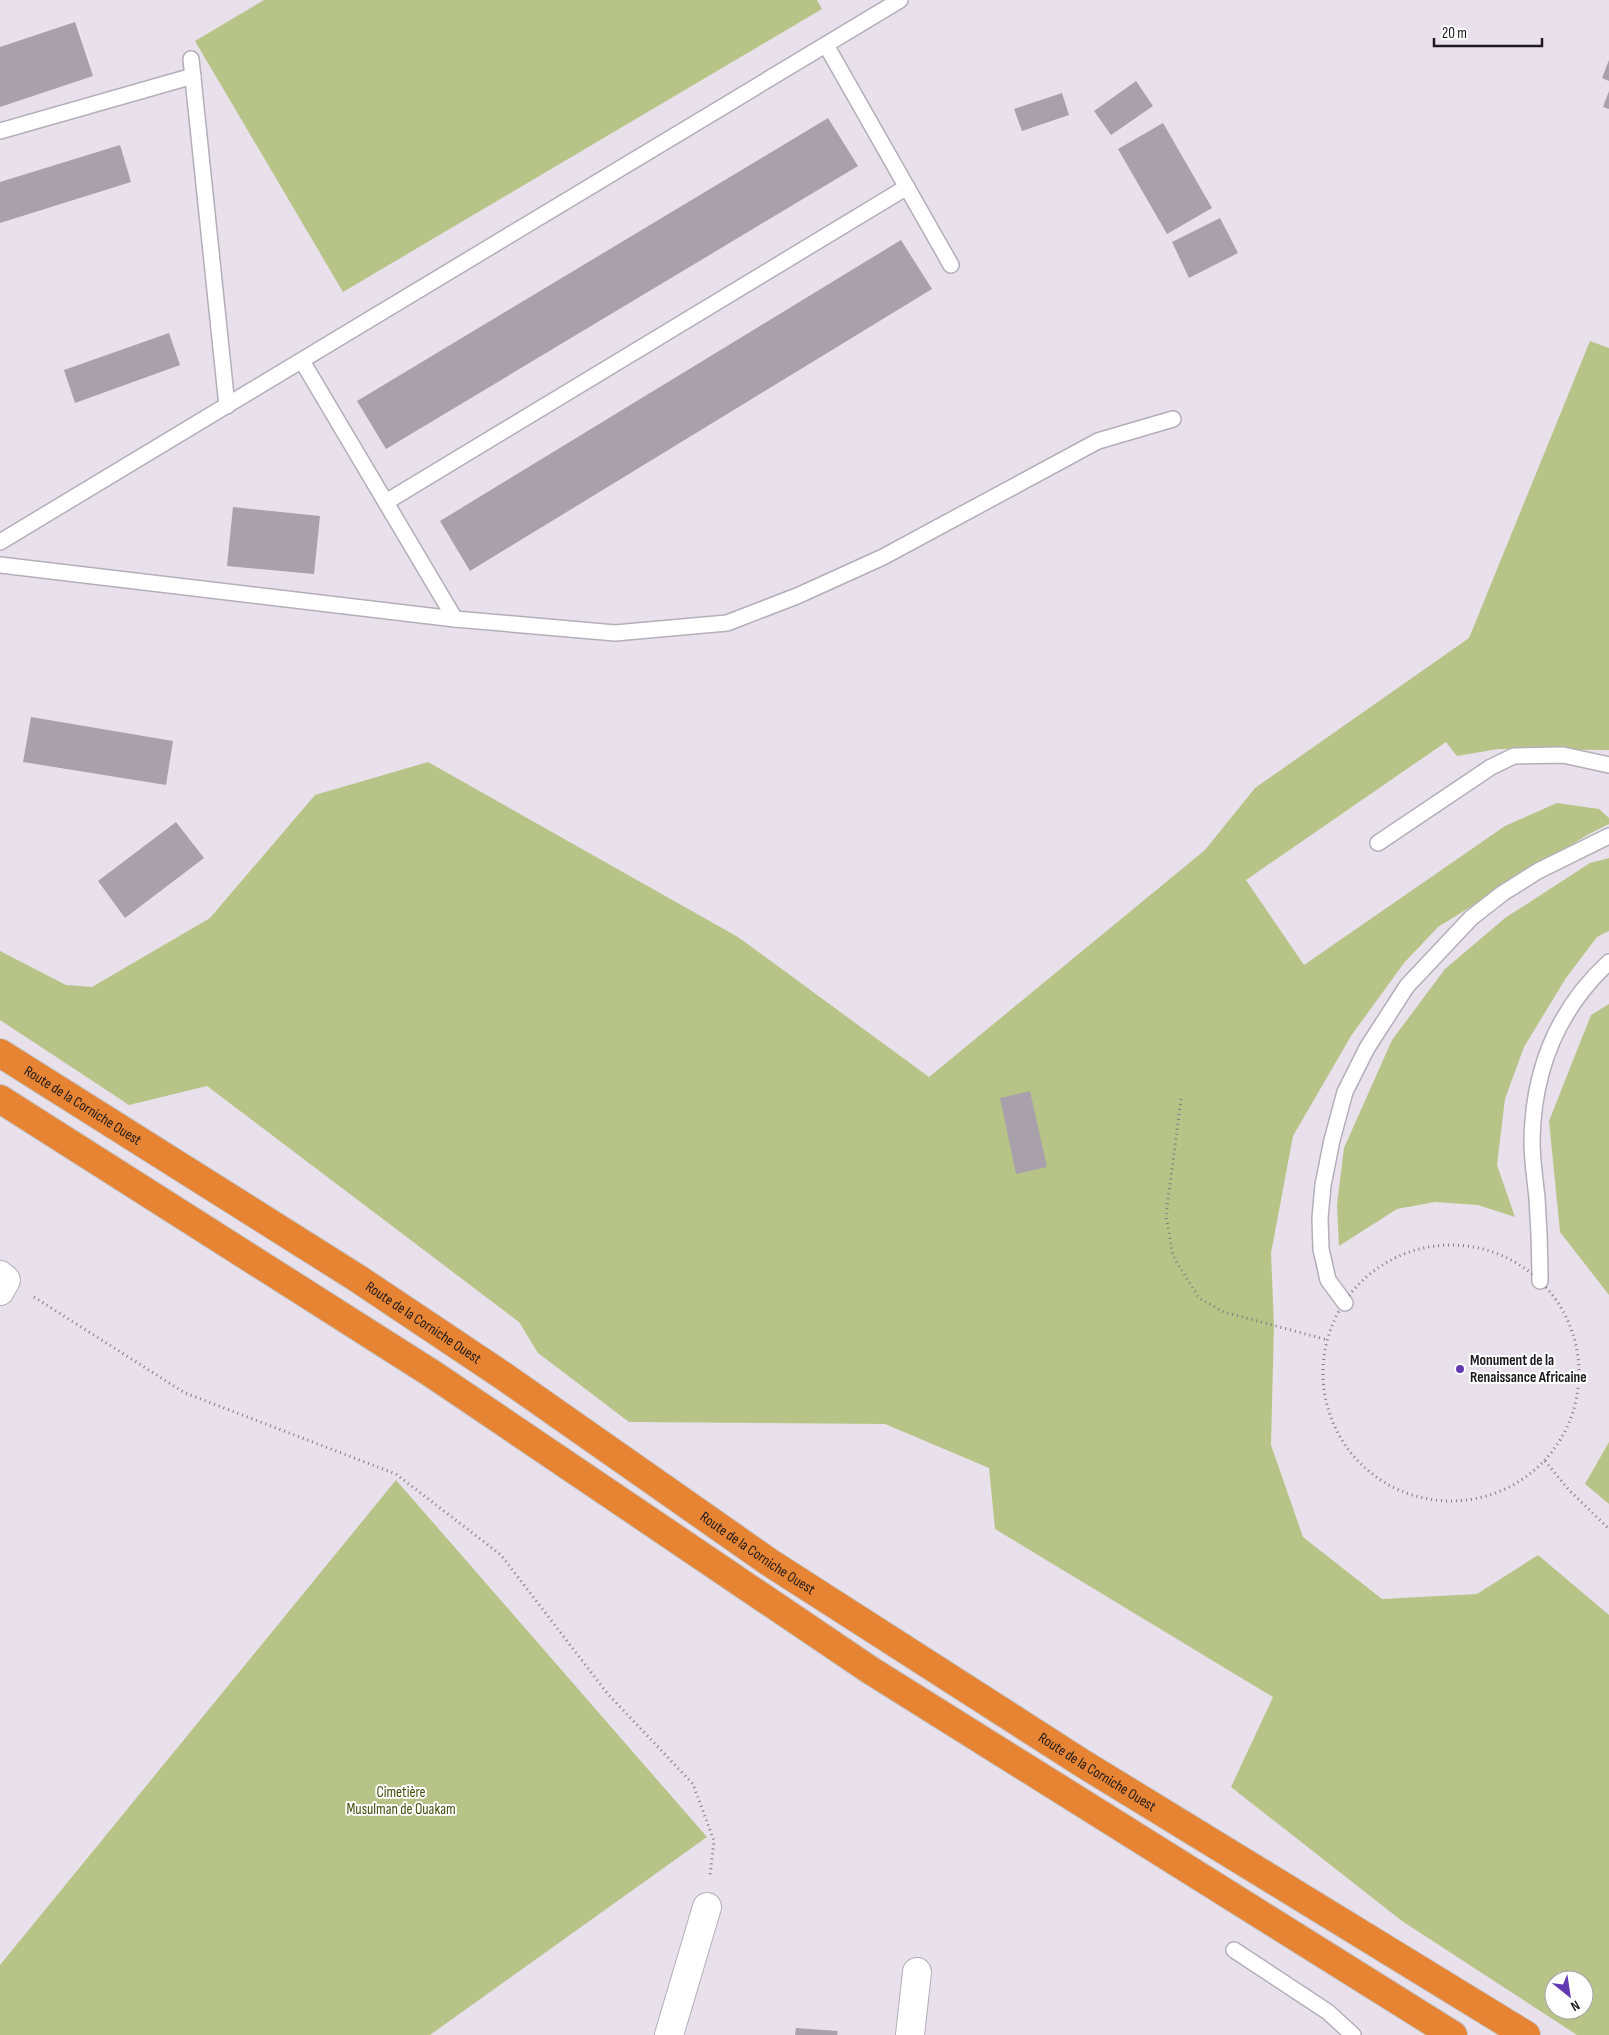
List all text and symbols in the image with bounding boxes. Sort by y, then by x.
scale bar [1434,15,1542,47]
text: 20 m [1442,24,1467,43]
street label: Route de la Corniche Ouest [20,1062,145,1150]
street label: Route de la Corniche Ouest [362,1277,485,1369]
place label: Monument de la Renaissance Africaine [1470,1351,1587,1387]
marker: Monument de la Renaissance Africaine [1454,1363,1466,1375]
street label: Route de la Corniche Ouest [696,1508,819,1599]
street label: Route de la Corniche Ouest [1034,1728,1160,1816]
park label: Cimetière Musulman de Ouakam [346,1783,456,1819]
north arrow [1544,1970,1594,2020]
text: N [1568,1997,1583,2015]

